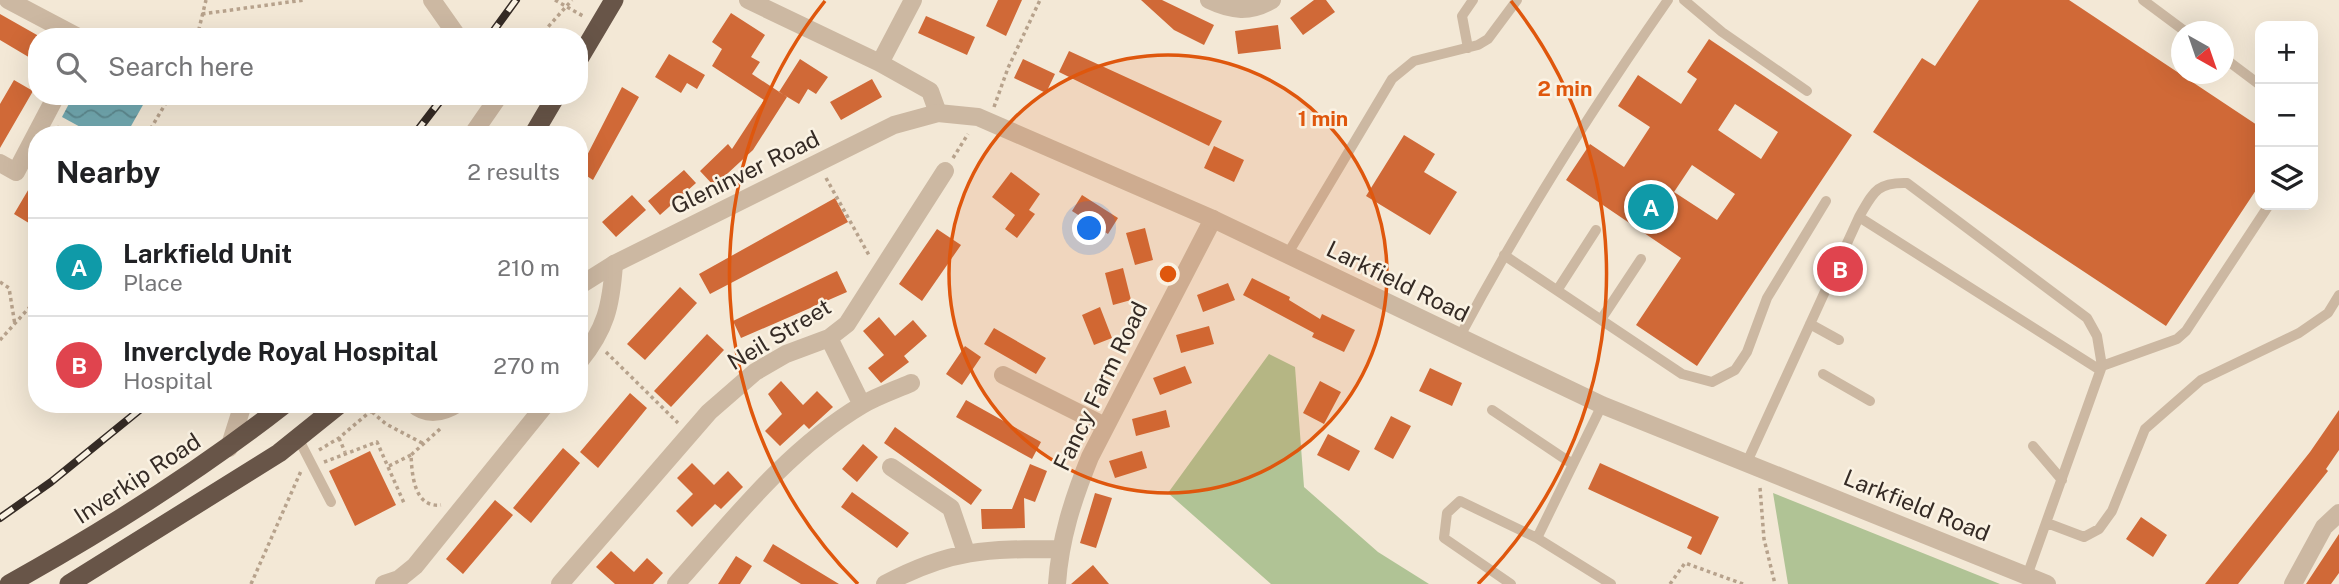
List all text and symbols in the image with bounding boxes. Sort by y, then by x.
north arrow [2171,21,2234,84]
map controls [2255,21,2318,210]
button: + [2255,21,2318,84]
search box [28,28,588,105]
icon: search [52,48,90,86]
text: Search here [108,51,254,82]
text: 2 min [1537,76,1593,101]
button: − [2255,84,2318,147]
text: 1 min [1298,106,1348,131]
street label: Gleninver Road [666,124,824,220]
button: layers [2255,147,2318,210]
text: Nearby [56,154,160,190]
text: 2 results [467,158,560,185]
pin: A [1628,181,1674,233]
your location [1072,211,1106,245]
street label: Larkfield Road [1322,235,1474,327]
text: Larkfield Unit [123,238,292,269]
pin: B [1817,243,1863,295]
text: A [71,254,87,281]
text: 210 m [497,254,560,281]
centre of rings [1156,262,1180,286]
text: Place [123,269,183,296]
street label: Neil Street [722,293,836,375]
street label: Fancy Farm Road [1047,297,1153,475]
text: Inverclyde Royal Hospital [123,336,438,367]
text: B [71,352,87,379]
text: 270 m [493,352,560,379]
text: Hospital [123,367,213,394]
street label: Inverkip Road [69,427,205,529]
street label: Larkfield Road [1840,463,1994,547]

